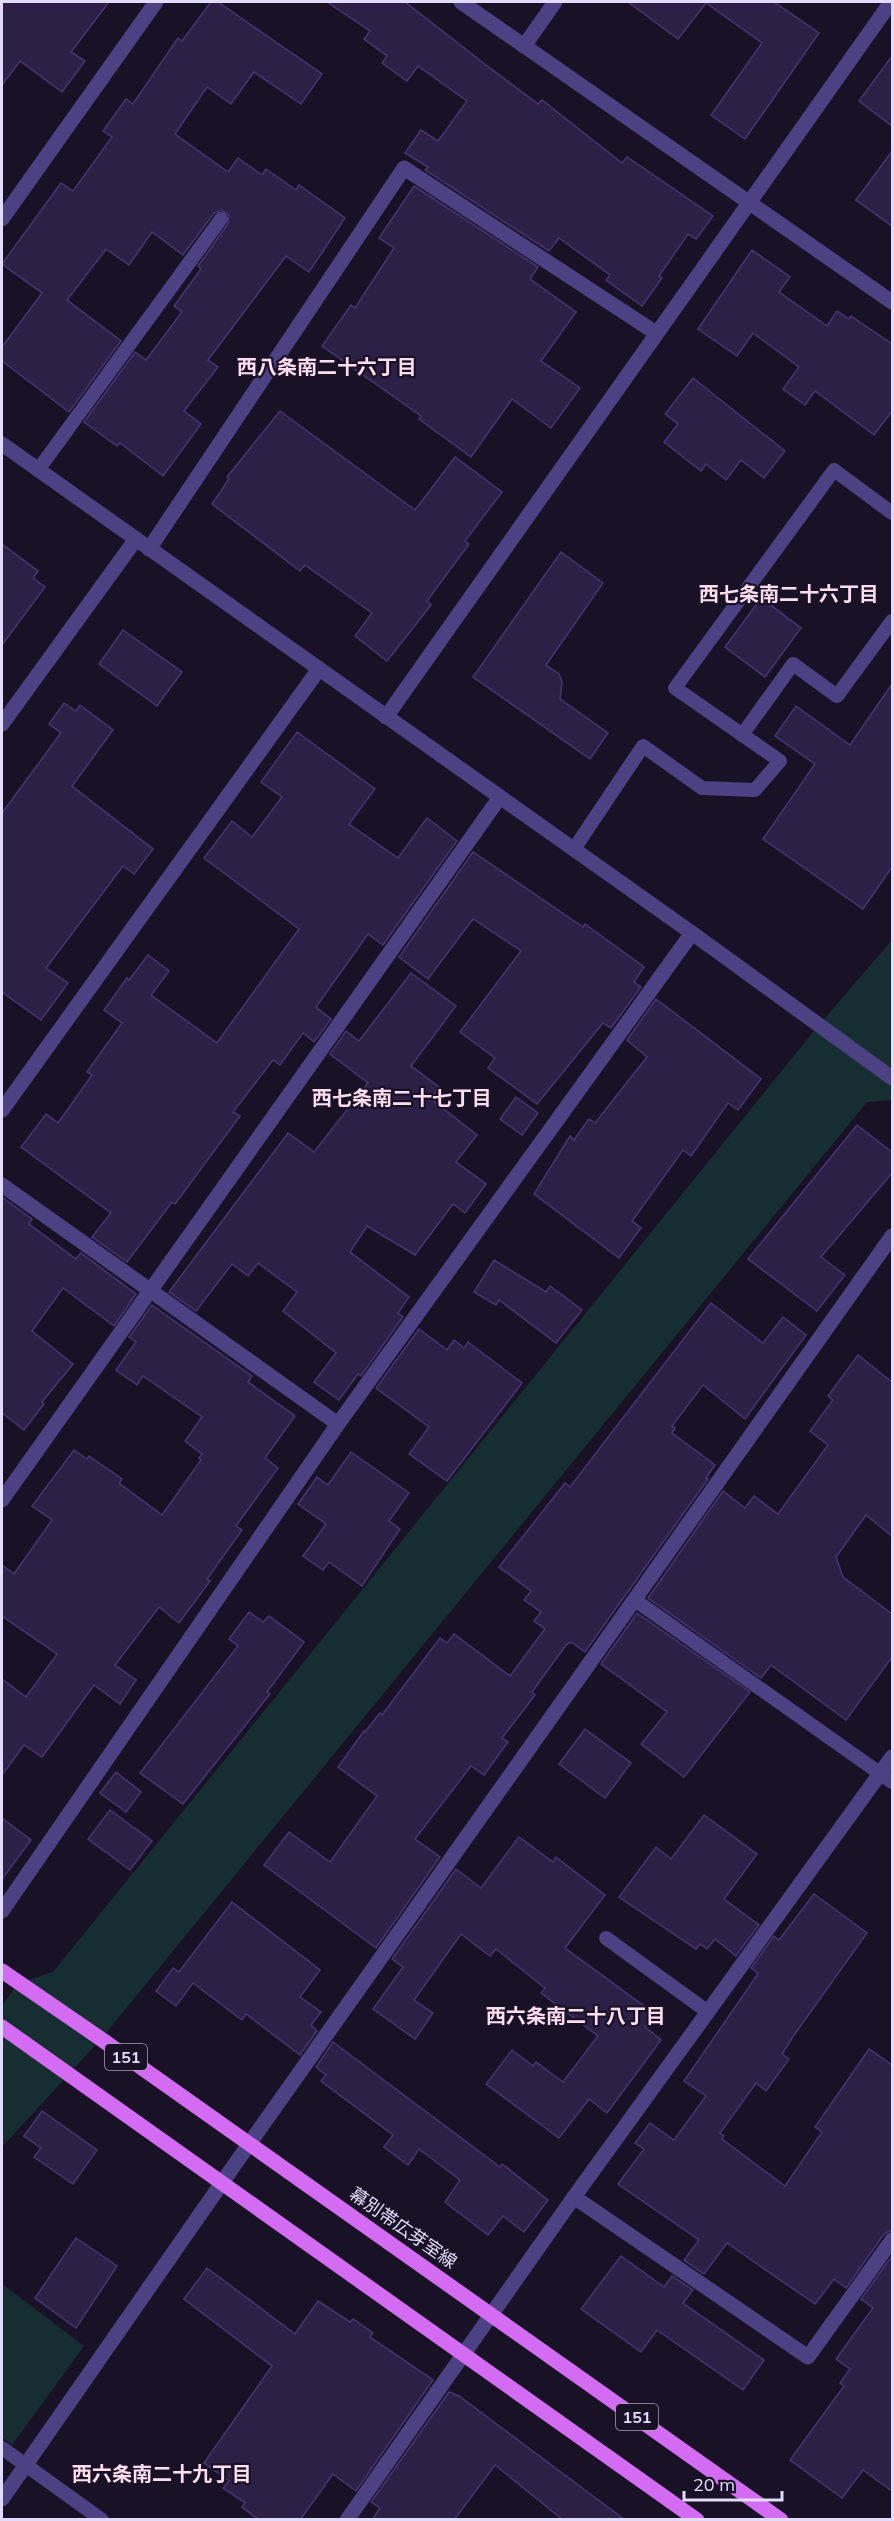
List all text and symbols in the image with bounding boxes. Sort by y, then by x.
district label: 西八条南二十六丁目 [237,354,417,379]
district label: 西七条南二十六丁目 [699,581,879,606]
district label: 西七条南二十七丁目 [312,1085,492,1110]
district label: 西六条南二十八丁目 [486,2003,666,2028]
road number: 151 [105,2044,147,2070]
street label: 幕別帯広芽室線 [345,2182,461,2273]
road number: 151 [616,2404,658,2430]
district label: 西六条南二十九丁目 [72,2461,252,2486]
scale bar [684,2464,782,2502]
text: 20 m [693,2473,735,2496]

